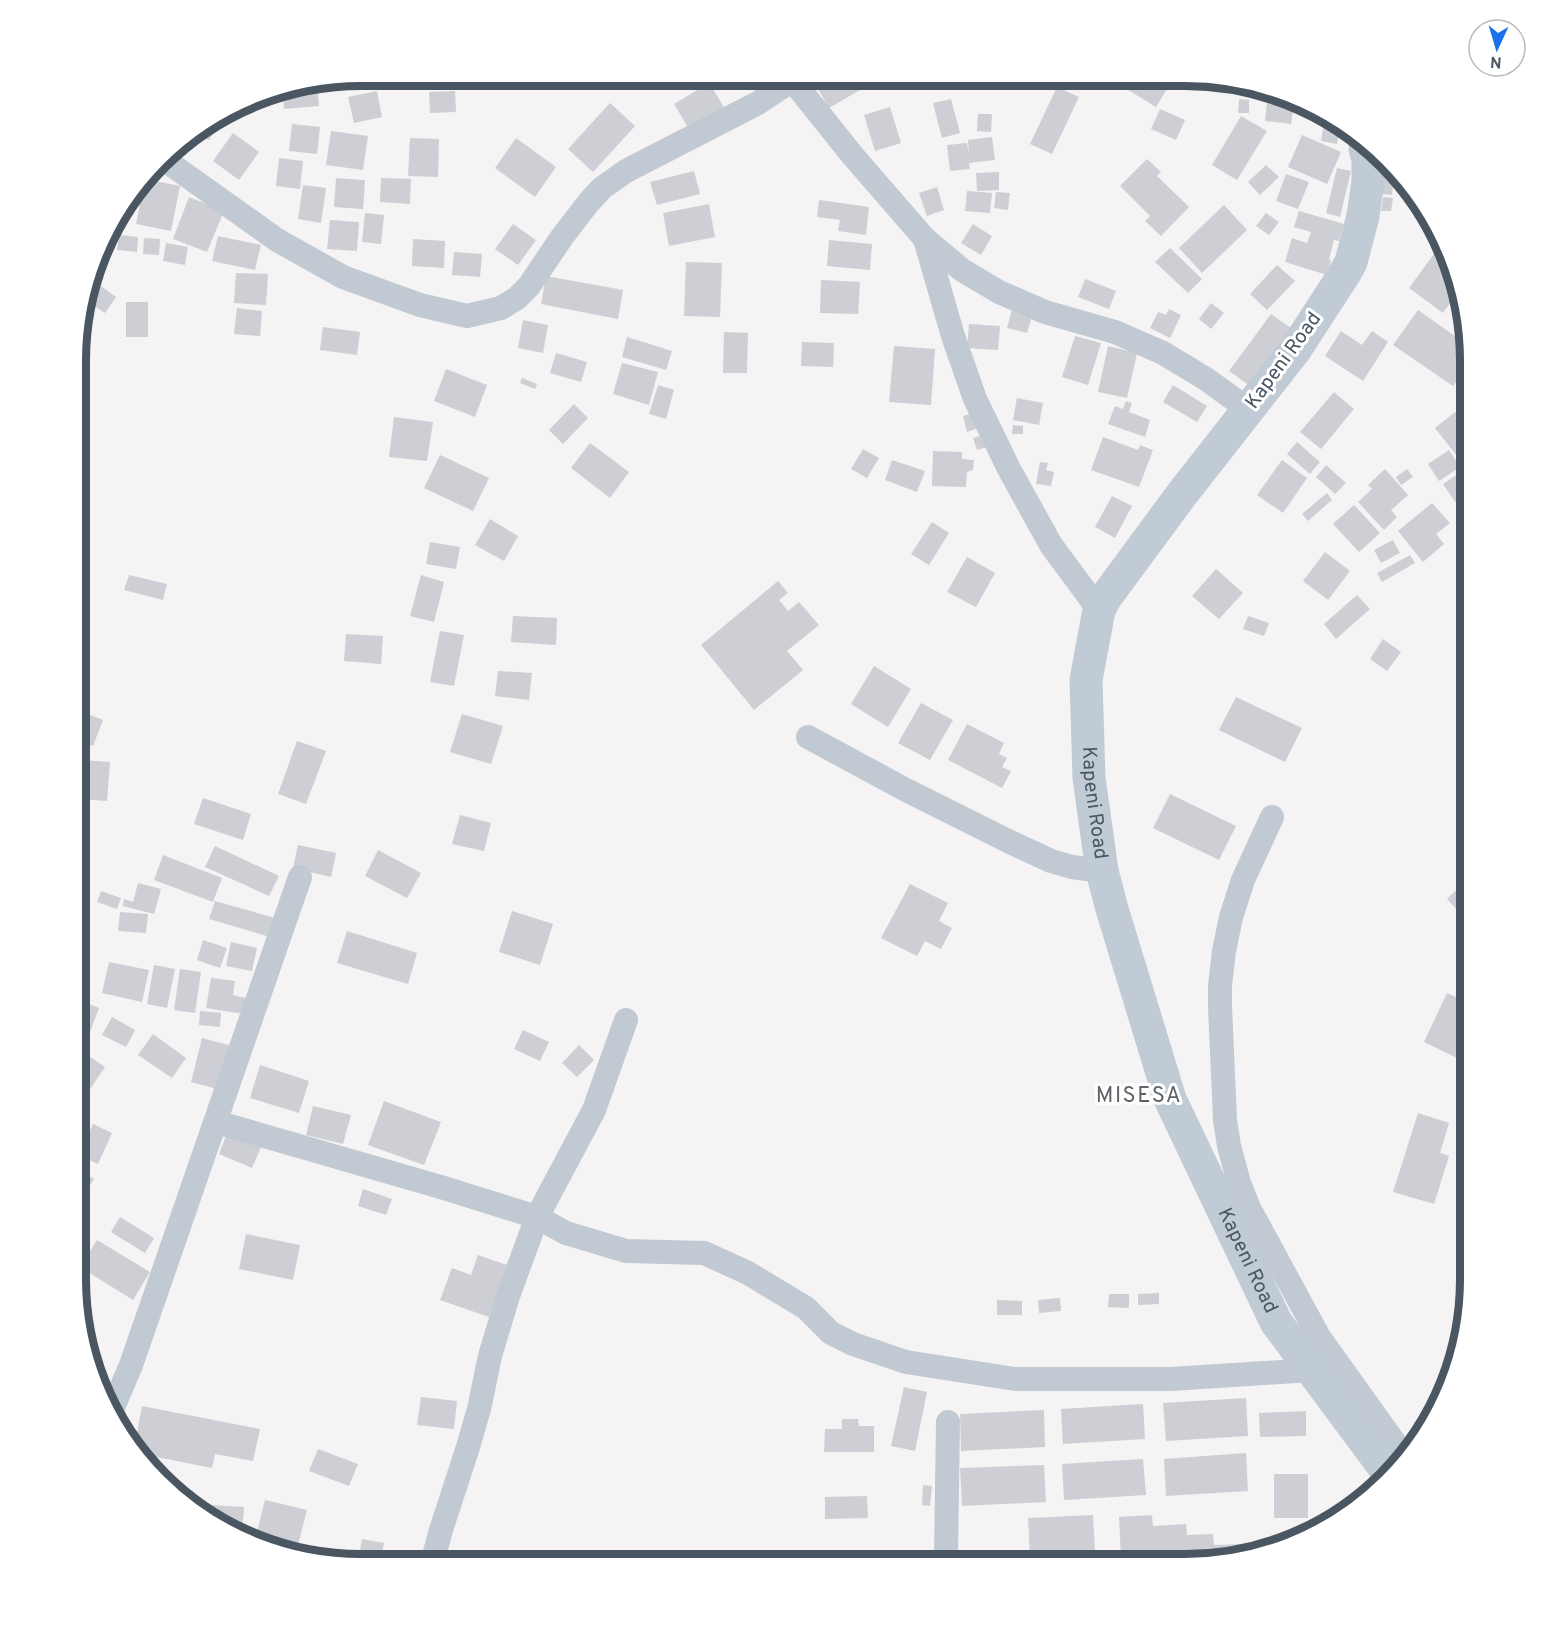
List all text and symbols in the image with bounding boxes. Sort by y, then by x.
north arrow [1467,18,1527,78]
text: N [1490,51,1503,71]
street label: Kapeni Road [1240,307,1328,415]
street label: Kapeni Road [1075,746,1113,861]
district label: MISESA [1096,1083,1182,1110]
street label: Kapeni Road [1211,1204,1283,1318]

